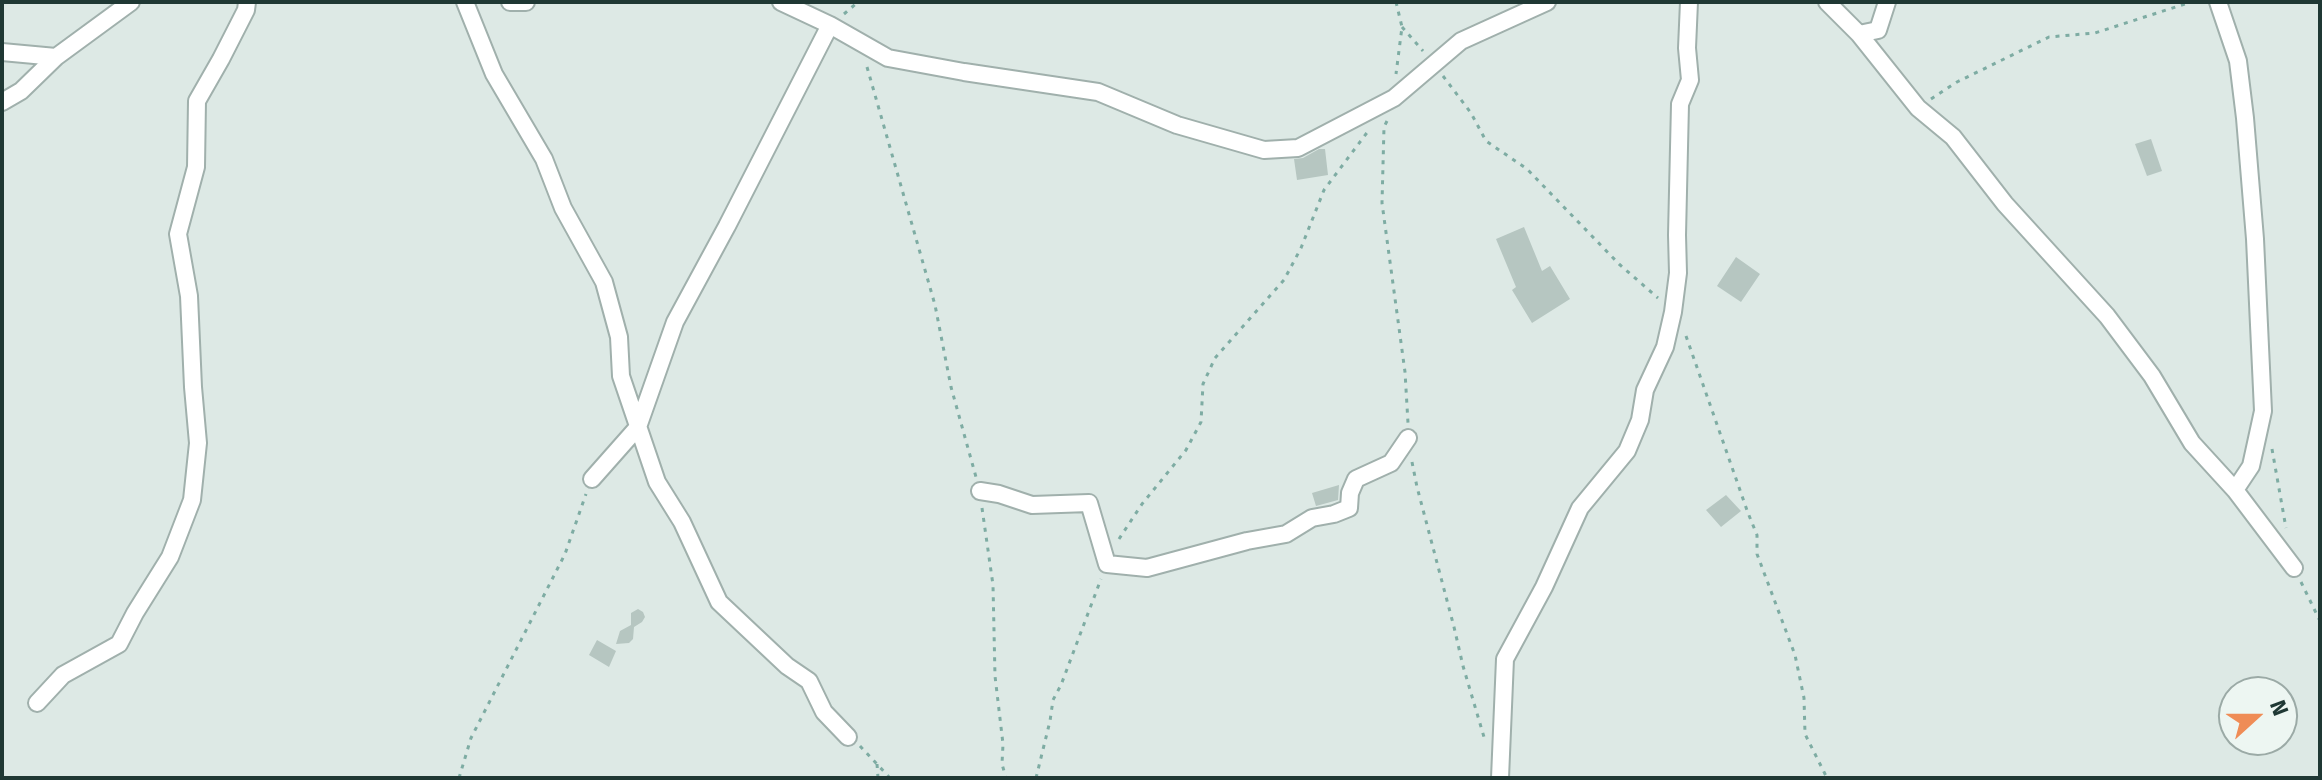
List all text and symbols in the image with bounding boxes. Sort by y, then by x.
north arrow [2218,676,2298,756]
text: N [2264,696,2294,720]

